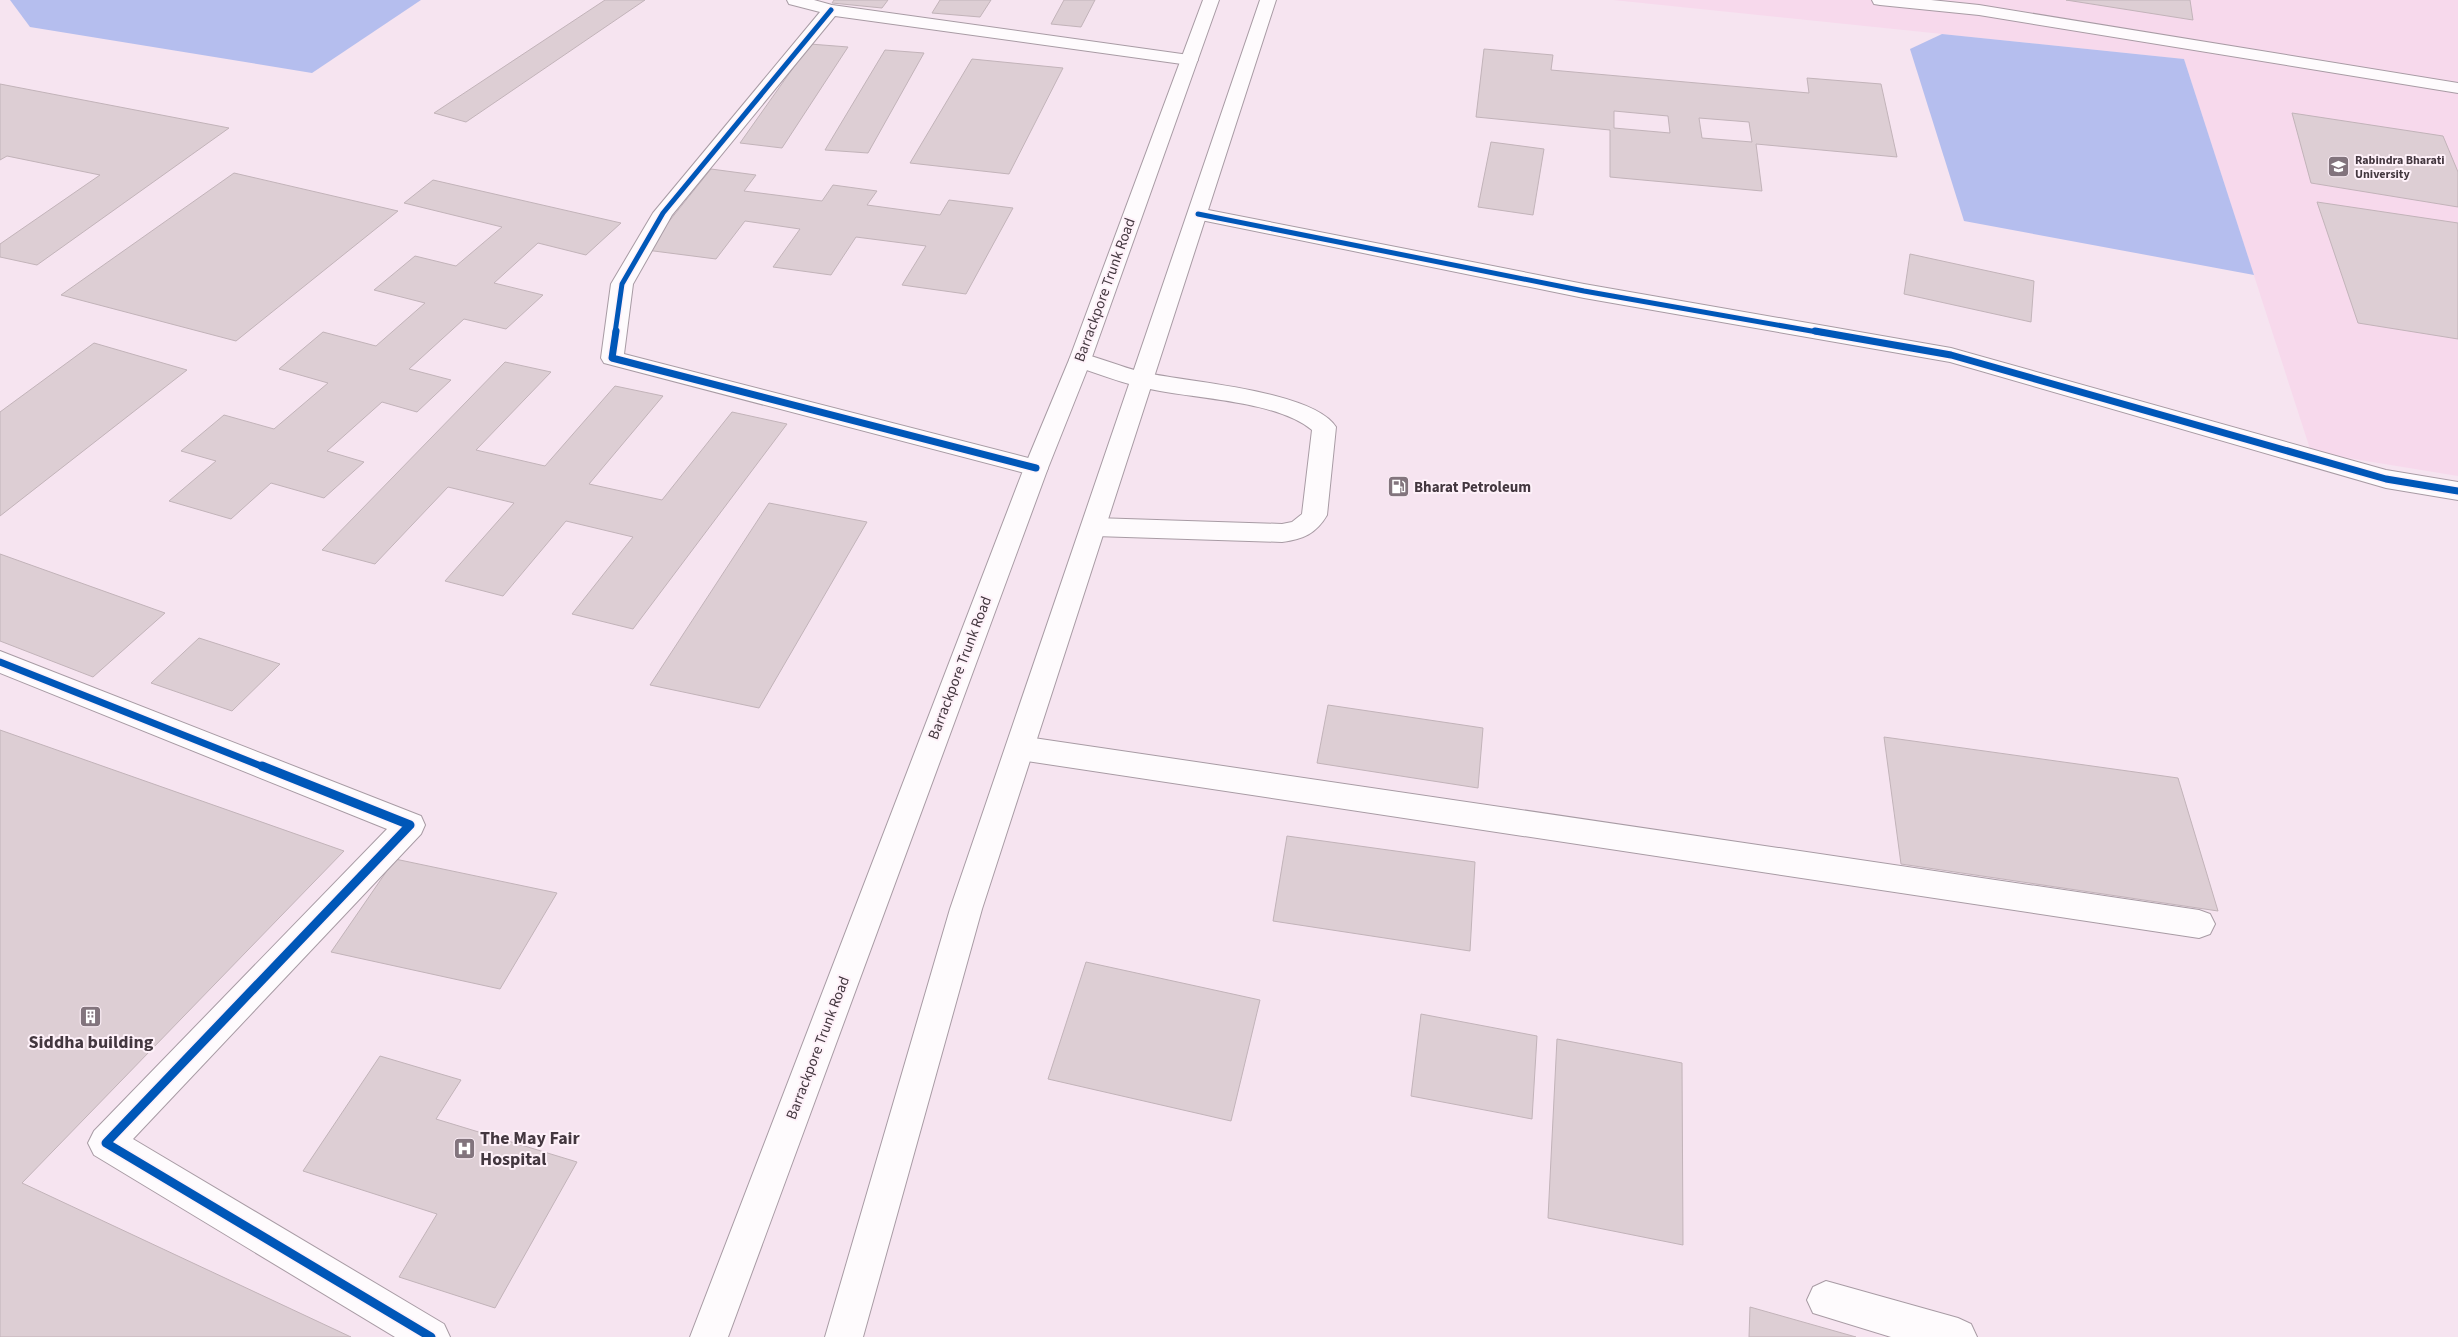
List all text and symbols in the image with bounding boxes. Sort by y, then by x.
place label: Rabindra Bharati University [2355,152,2445,183]
school or university icon: Rabindra Bharati University [2327,155,2351,179]
street label: Barrackpore Trunk Road [1069,215,1141,365]
fuel station icon: Bharat Petroleum [1386,475,1410,499]
place label: Bharat Petroleum [1414,477,1531,498]
street label: Barrackpore Trunk Road [923,593,997,743]
street label: Barrackpore Trunk Road [781,973,855,1123]
building icon: Siddha building [79,1005,103,1029]
place label: Siddha building [29,1030,154,1055]
place label: The May Fair Hospital [480,1126,581,1172]
hospital icon: The May Fair Hospital [452,1136,476,1160]

